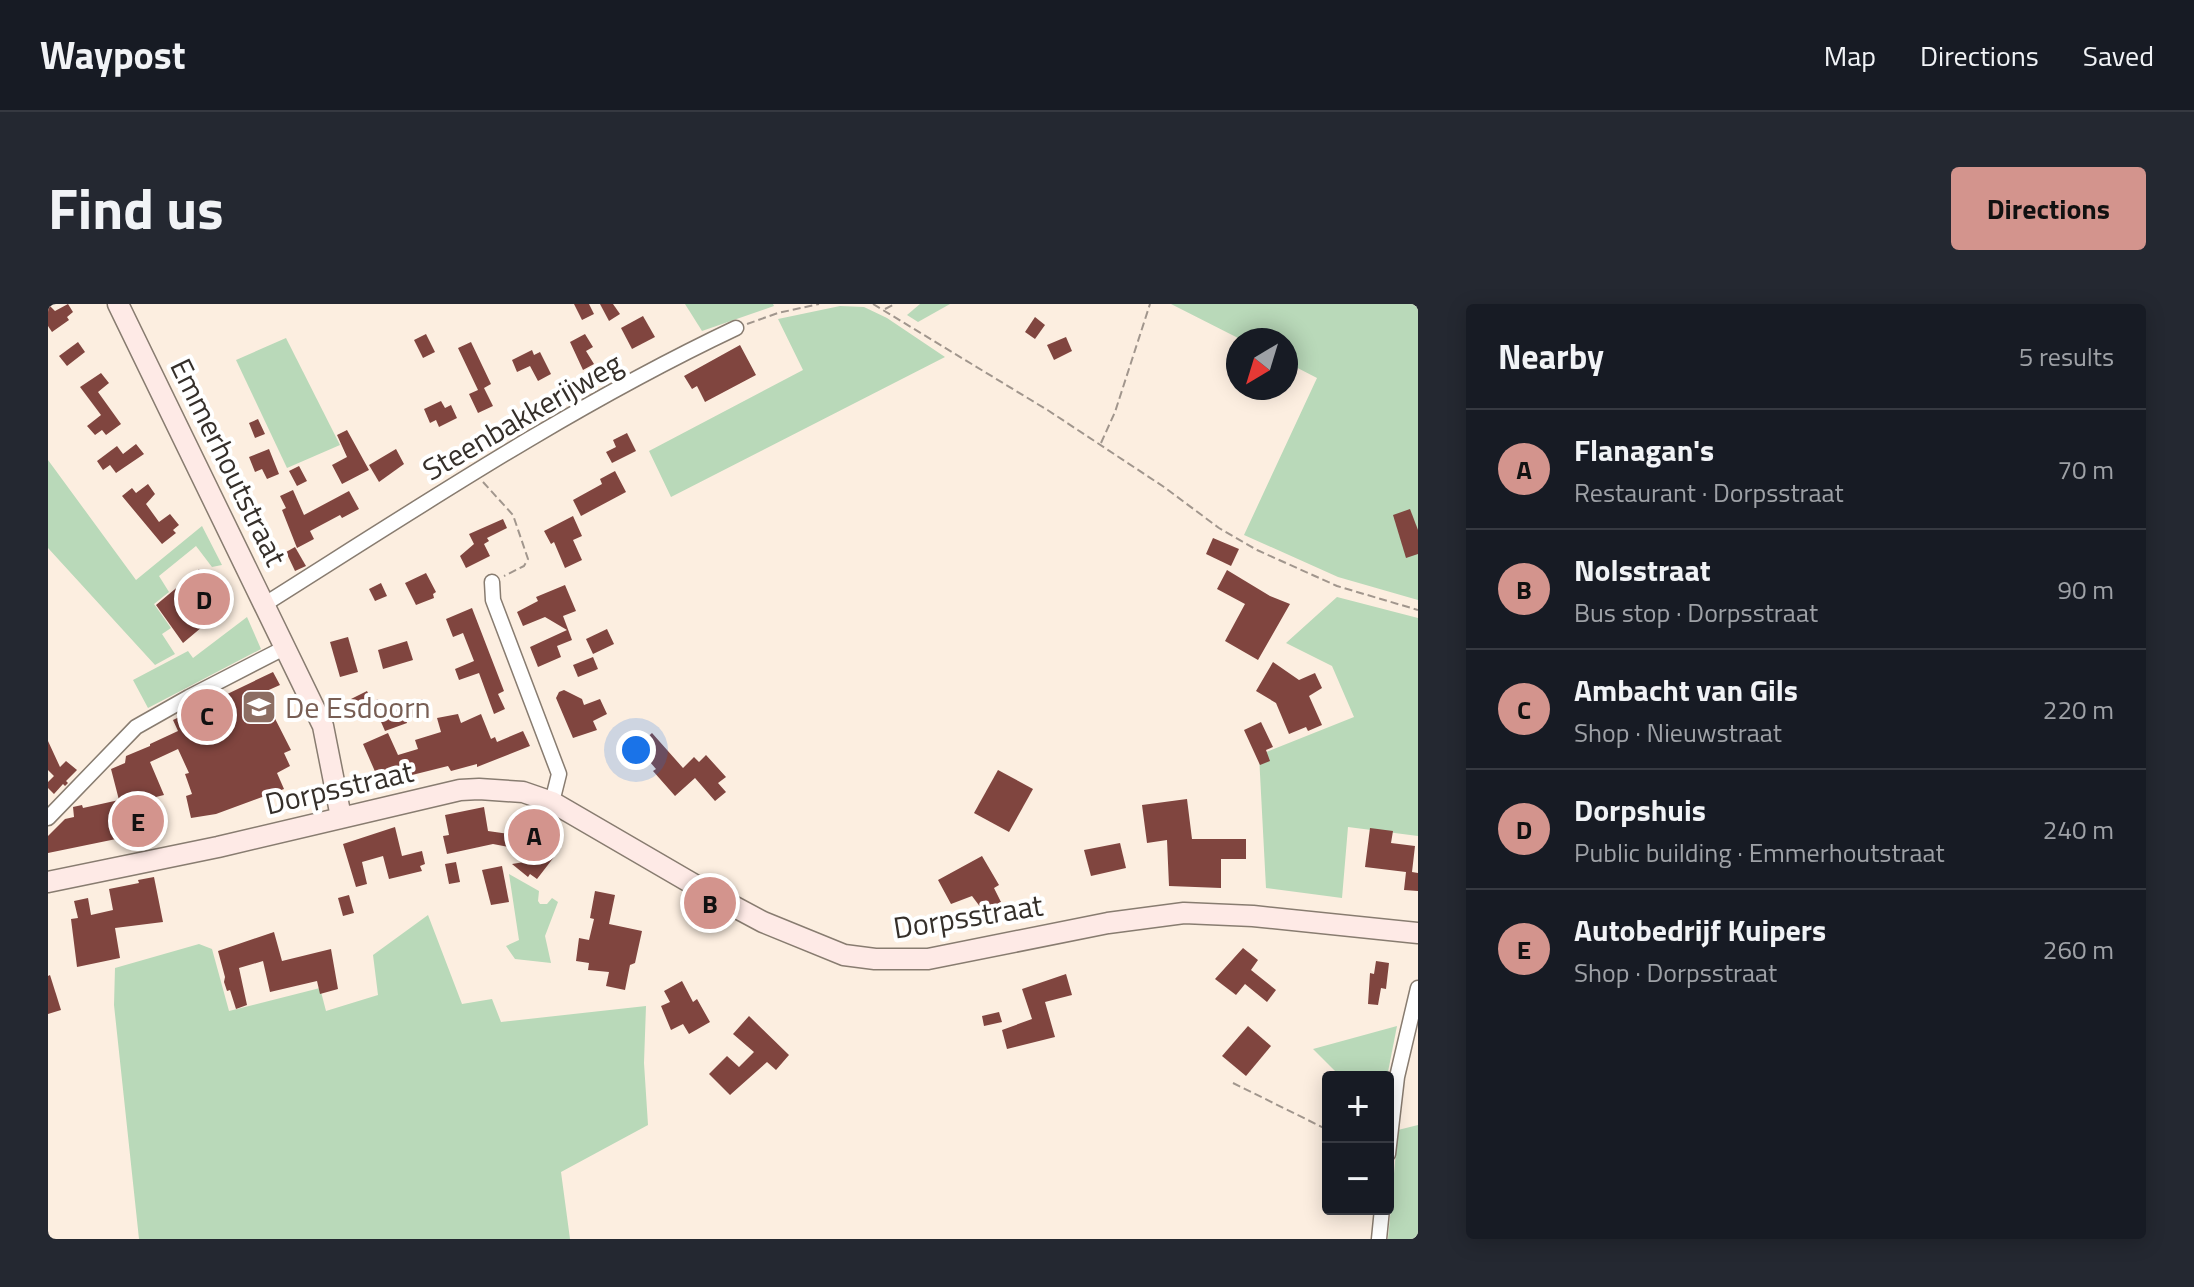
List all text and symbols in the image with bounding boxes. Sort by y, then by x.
text: Waypost [40,26,186,84]
text: Map [1824,34,1876,77]
text: Directions [1920,34,2039,77]
text: Saved [2083,34,2154,77]
text: Find us [48,166,224,251]
button: Directions [1951,167,2146,250]
north arrow [1226,328,1298,400]
text: Nearby [1498,330,1604,382]
text: 5 results [2019,337,2114,376]
street label: Steenbakkerijweg [413,340,631,492]
street label: Emmerhoutstraat [159,350,299,574]
text: Flanagan's [1574,427,1714,473]
text: A [1516,450,1532,489]
text: 70 m [2057,450,2114,489]
text: Restaurant · Dorpsstraat [1574,473,1844,512]
text: Nolsstraat [1574,547,1711,593]
pin: D [178,569,230,629]
text: B [1516,570,1532,609]
text: 90 m [2057,570,2114,609]
text: Bus stop · Dorpsstraat [1574,593,1818,632]
text: Ambacht van Gils [1574,667,1798,713]
place label: De Esdoorn [285,684,431,730]
pin: C [181,685,233,745]
school or university icon: De Esdoorn [240,688,278,726]
text: C [1517,690,1531,729]
text: 220 m [2043,690,2114,729]
text: Shop · Nieuwstraat [1574,713,1782,752]
your location [616,730,656,770]
street label: Dorpsstraat [260,748,418,826]
text: Dorpshuis [1574,787,1706,833]
pin: E [112,791,164,851]
pin: A [508,805,560,865]
text: D [1516,810,1532,849]
text: 240 m [2043,810,2114,849]
text: Public building · Emmerhoutstraat [1574,833,1945,872]
pin: B [684,873,736,933]
street label: Dorpsstraat [890,881,1047,951]
text: Autobedrijf Kuipers [1574,907,1826,953]
text: E [1517,930,1531,969]
text: 260 m [2043,930,2114,969]
text: Shop · Dorpsstraat [1574,953,1777,992]
map controls [1322,1071,1394,1215]
button: + [1322,1071,1394,1143]
button: − [1322,1143,1394,1215]

